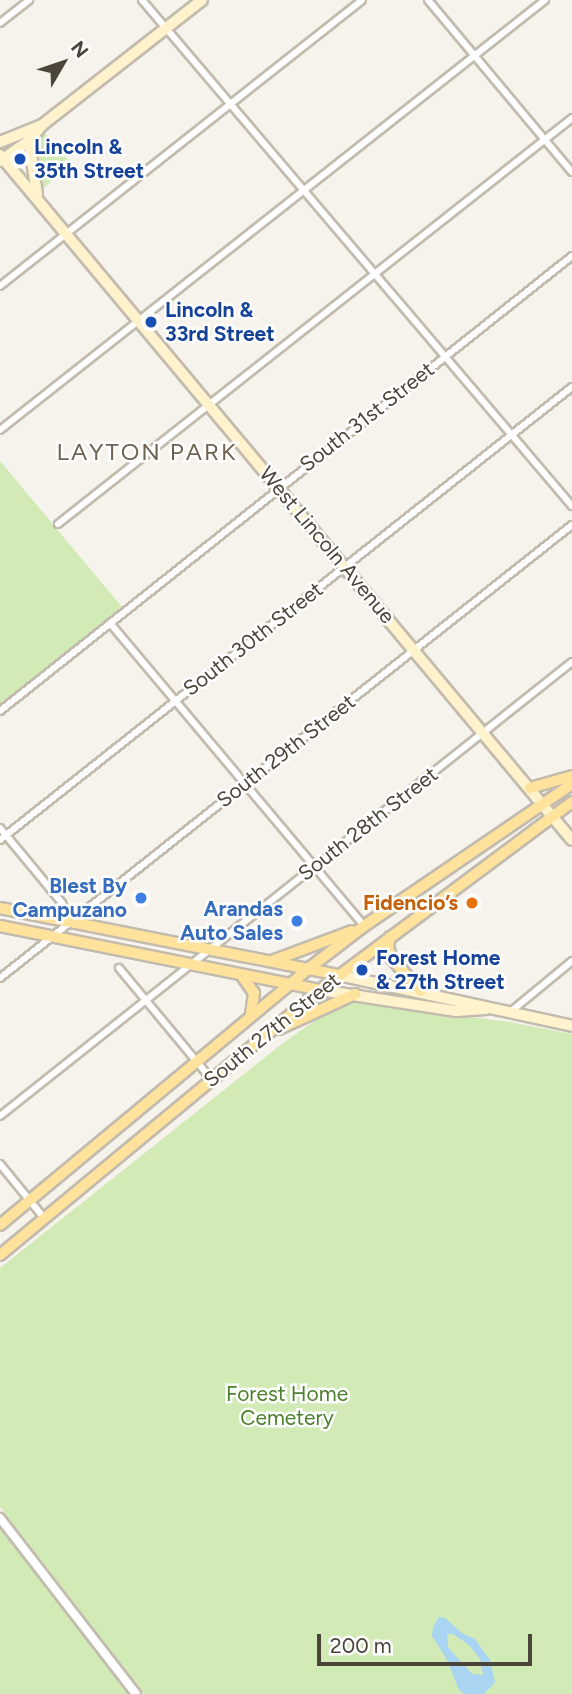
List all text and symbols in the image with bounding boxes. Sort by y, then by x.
north arrow [28,28,98,98]
text: N [66,37,93,62]
place label: Lincoln & 35th Street [34,134,144,184]
marker: Lincoln & 35th Street [12,151,28,167]
place label: Lincoln & 33rd Street [165,297,275,347]
marker: Lincoln & 33rd Street [143,314,159,330]
street label: South 31st Street [295,357,439,477]
district label: LAYTON PARK [58,438,236,466]
street label: West Lincoln Avenue [254,461,400,629]
street label: South 30th Street [178,577,328,701]
street label: South 29th Street [212,689,360,813]
street label: South 28th Street [293,762,443,886]
place label: Blest By Campuzano [12,873,127,923]
marker: Blest By Campuzano [133,890,149,906]
place label: Fidencio’s [363,890,458,916]
marker: Fidencio’s [464,895,480,911]
place label: Arandas Auto Sales [180,896,283,946]
marker: Arandas Auto Sales [289,913,305,929]
place label: Forest Home & 27th Street [376,945,505,995]
marker: Forest Home & 27th Street [354,962,370,978]
street label: South 27th Street [199,967,345,1093]
park label: Forest Home Cemetery [226,1381,348,1431]
scale bar [320,1620,535,1664]
text: 200 m [330,1633,392,1658]

